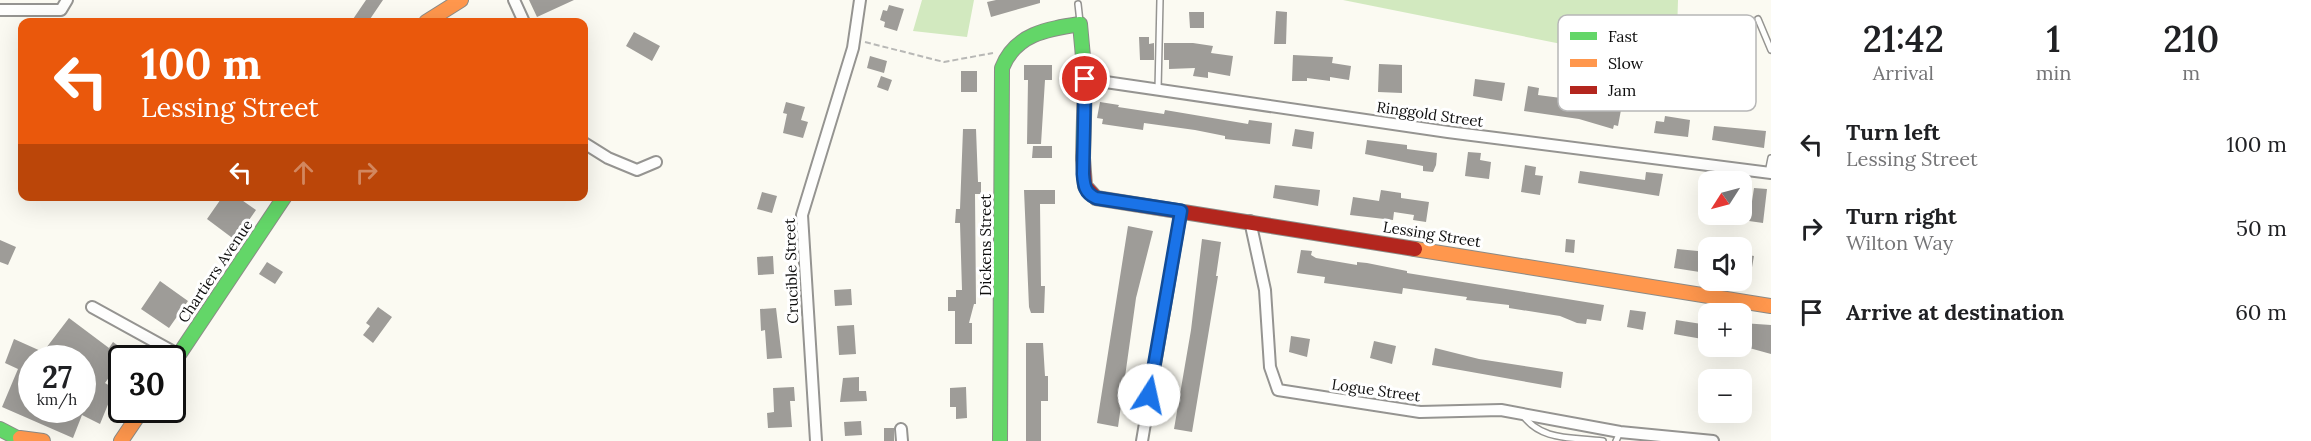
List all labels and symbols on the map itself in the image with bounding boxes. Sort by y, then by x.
legend [1558,15,1756,111]
text: Fast [1608,26,1639,46]
pin [1059,53,1110,104]
text: Slow [1608,53,1644,73]
text: Jam [1607,80,1636,100]
street label: Ringgold Street [1375,97,1485,131]
north arrow [1698,171,1752,225]
street label: Dickens Street [976,194,995,296]
street label: Chartiers Avenue [173,216,257,326]
street label: Lessing Street [1382,217,1482,251]
street label: Crucible Street [780,218,802,324]
speed limit sign: 30 [108,345,186,423]
position arrow [1117,363,1181,427]
street label: Logue Street [1330,374,1422,406]

